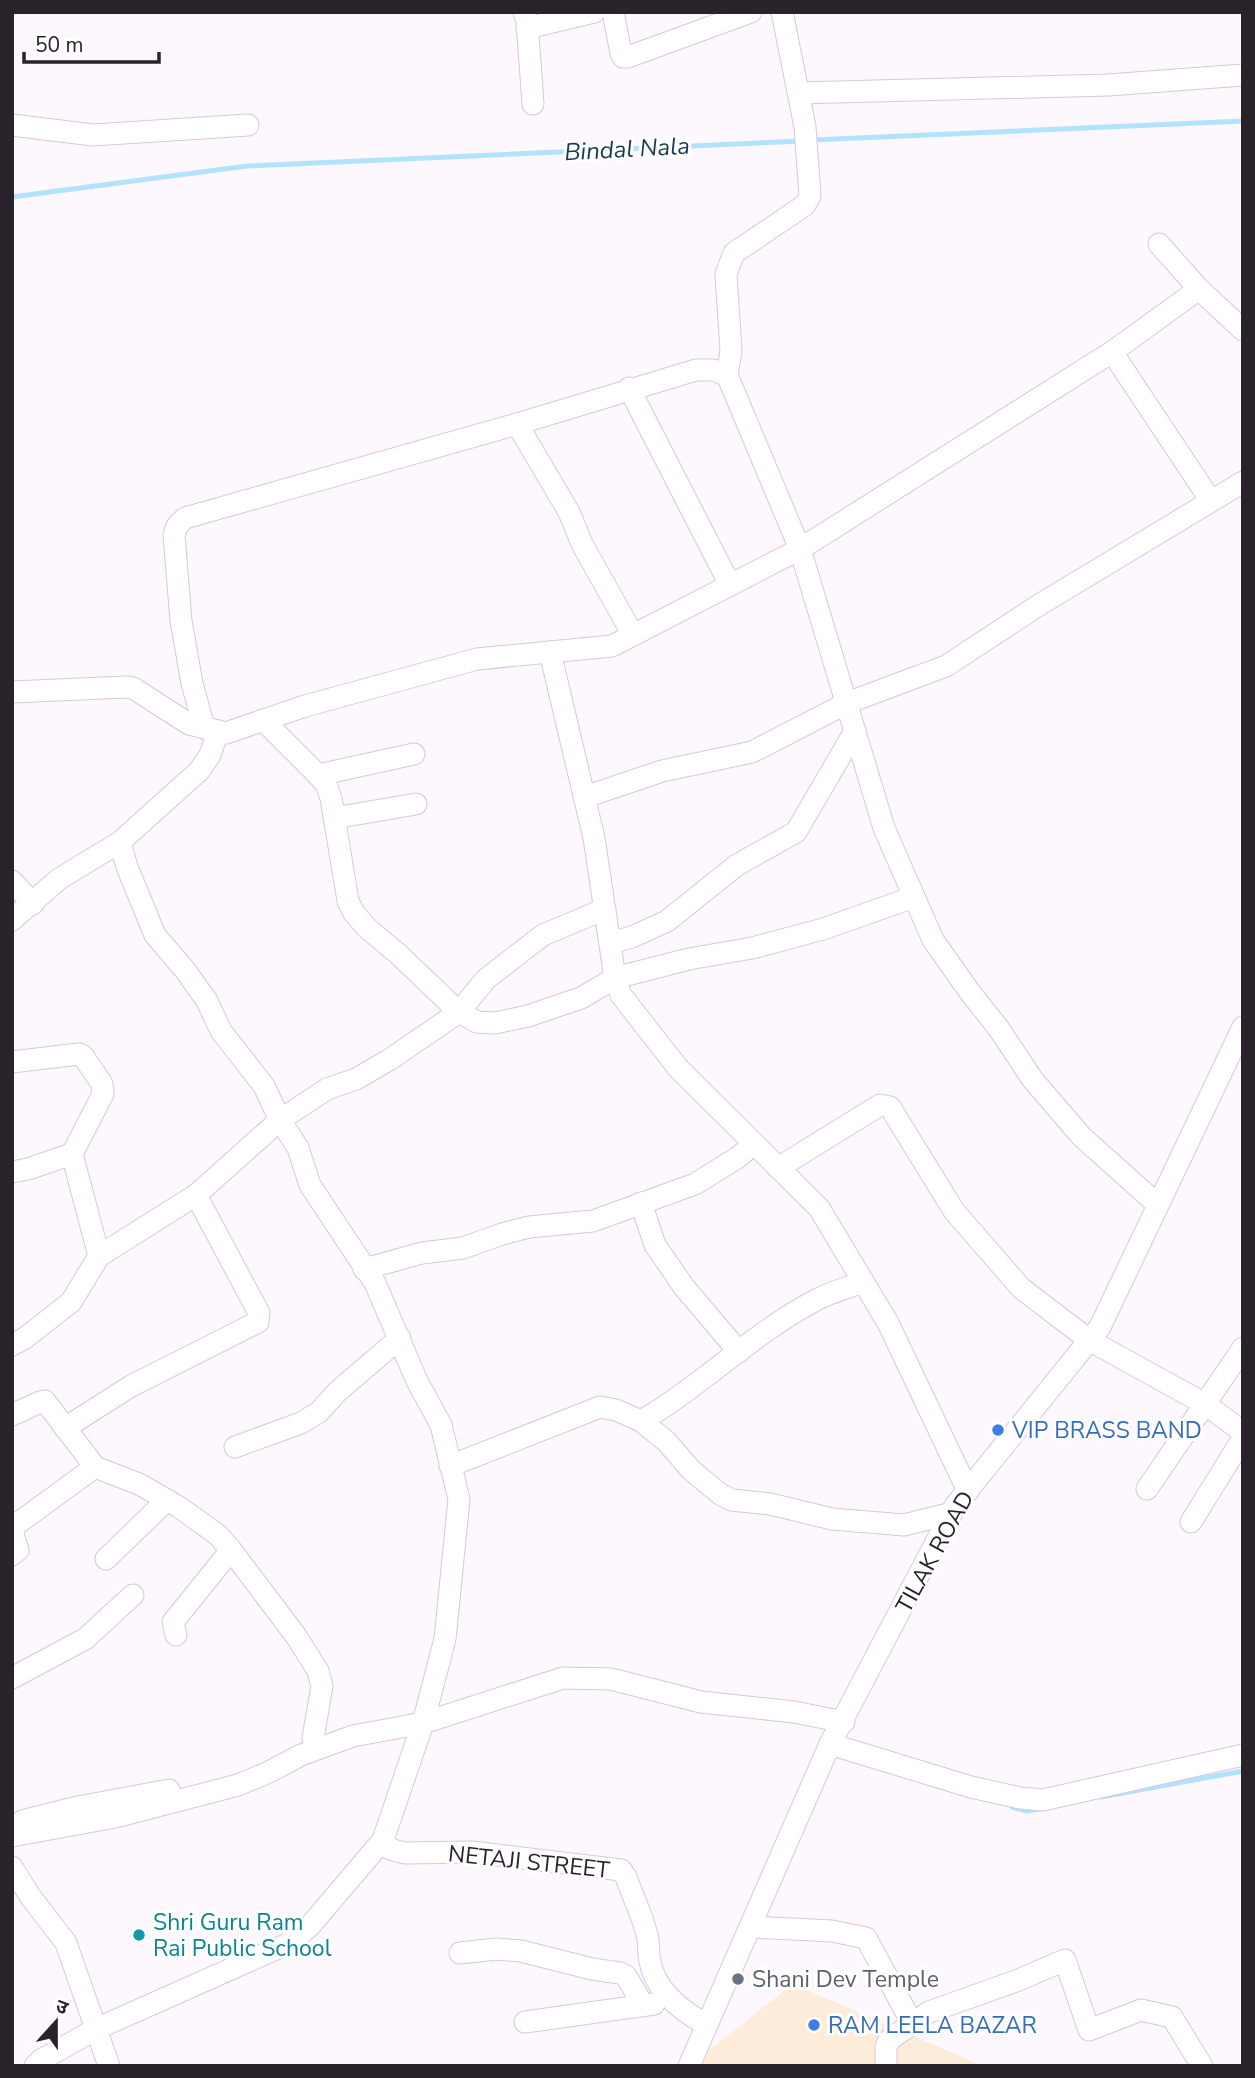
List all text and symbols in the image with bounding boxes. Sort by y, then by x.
scale bar [24,21,159,65]
text: 50 m [35,31,84,59]
water label: Bindal Nala [563,130,691,168]
place label: VIP BRASS BAND [1011,1415,1202,1446]
marker: VIP BRASS BAND [990,1422,1006,1438]
street label: TILAK ROAD [889,1485,981,1619]
street label: NETAJI STREET [447,1838,611,1886]
place label: Shri Guru Ram Rai Public School [153,1907,332,1964]
marker: Shri Guru Ram Rai Public School [131,1927,147,1943]
place label: Shani Dev Temple [752,1964,939,1995]
marker: Shani Dev Temple [730,1971,746,1987]
north arrow [21,1987,91,2057]
text: उ [52,1993,72,2022]
place label: RAM LEELA BAZAR [828,2010,1037,2041]
marker: RAM LEELA BAZAR [806,2017,822,2033]

